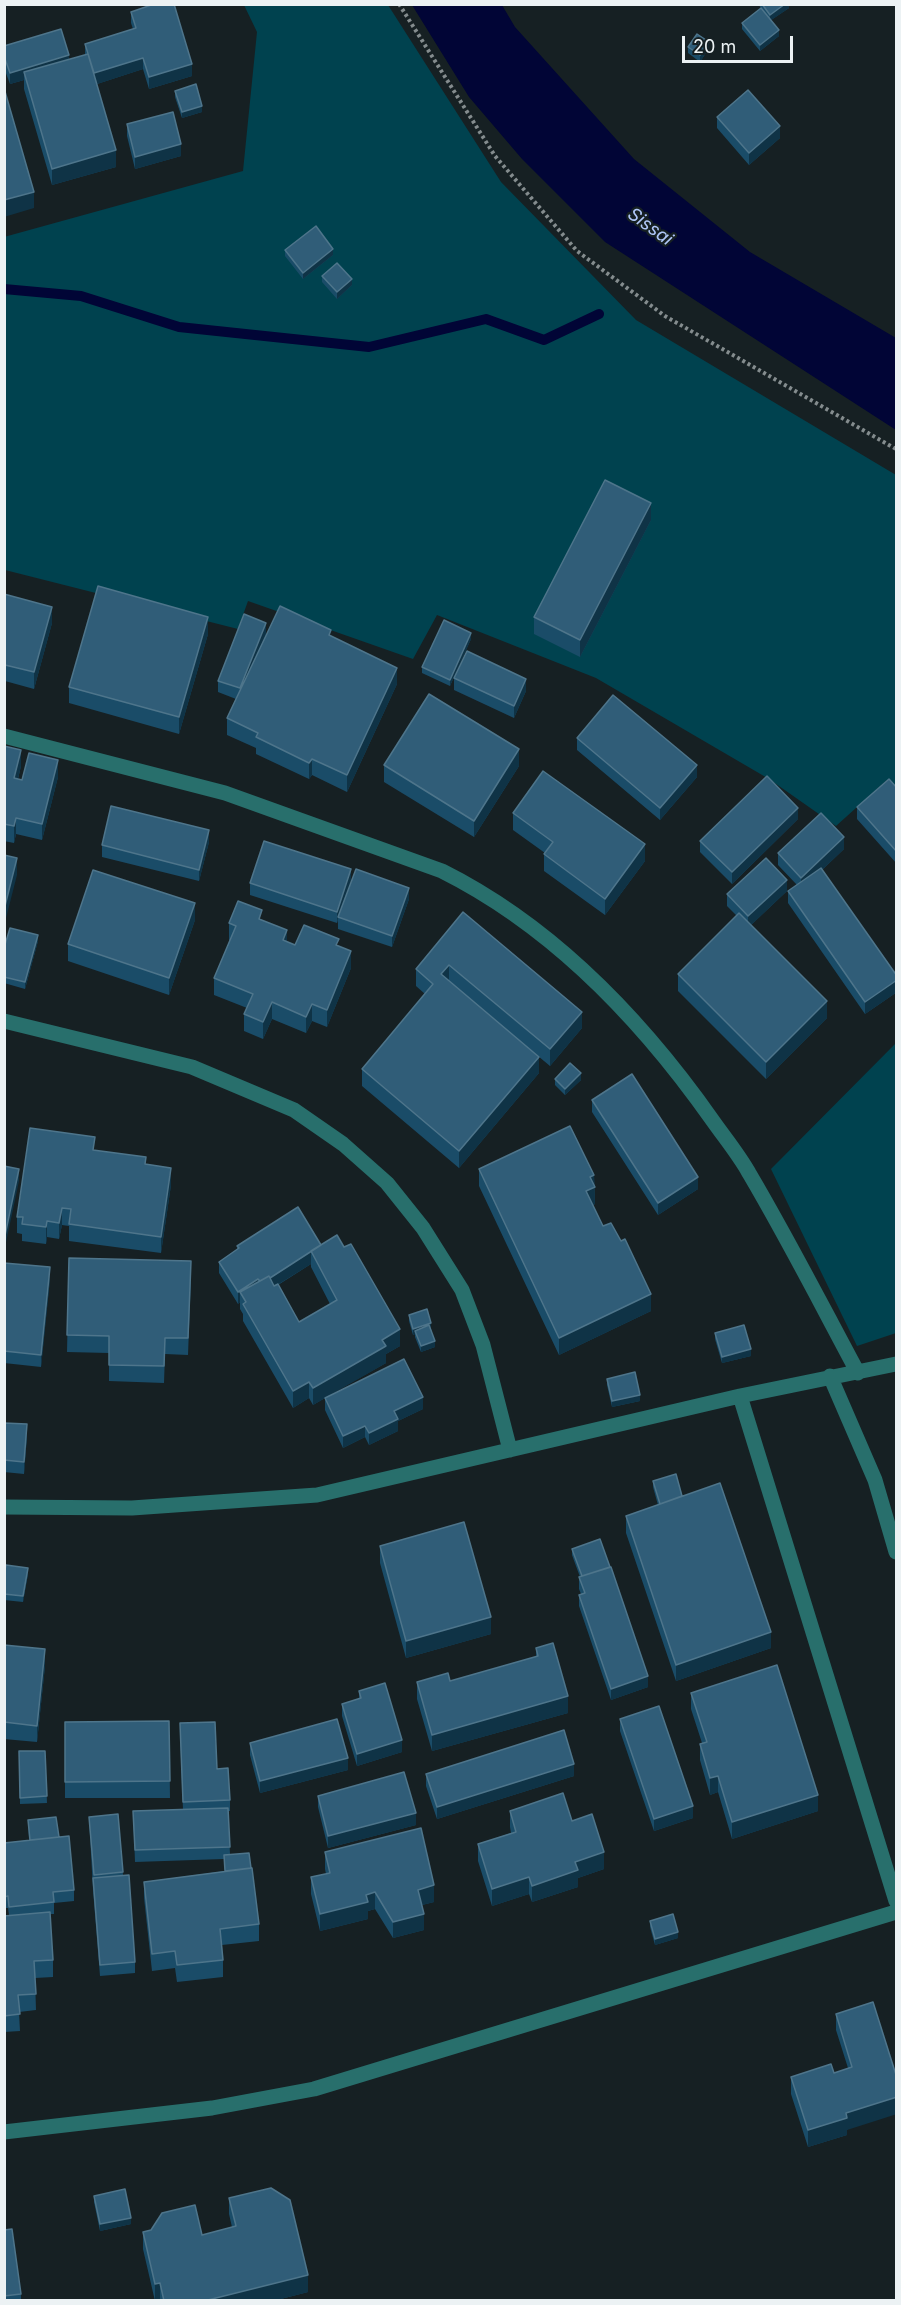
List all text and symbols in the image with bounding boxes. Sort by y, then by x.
scale bar [685,24,796,62]
text: 20 m [693,36,736,57]
water label: Sissai [623,203,677,251]

